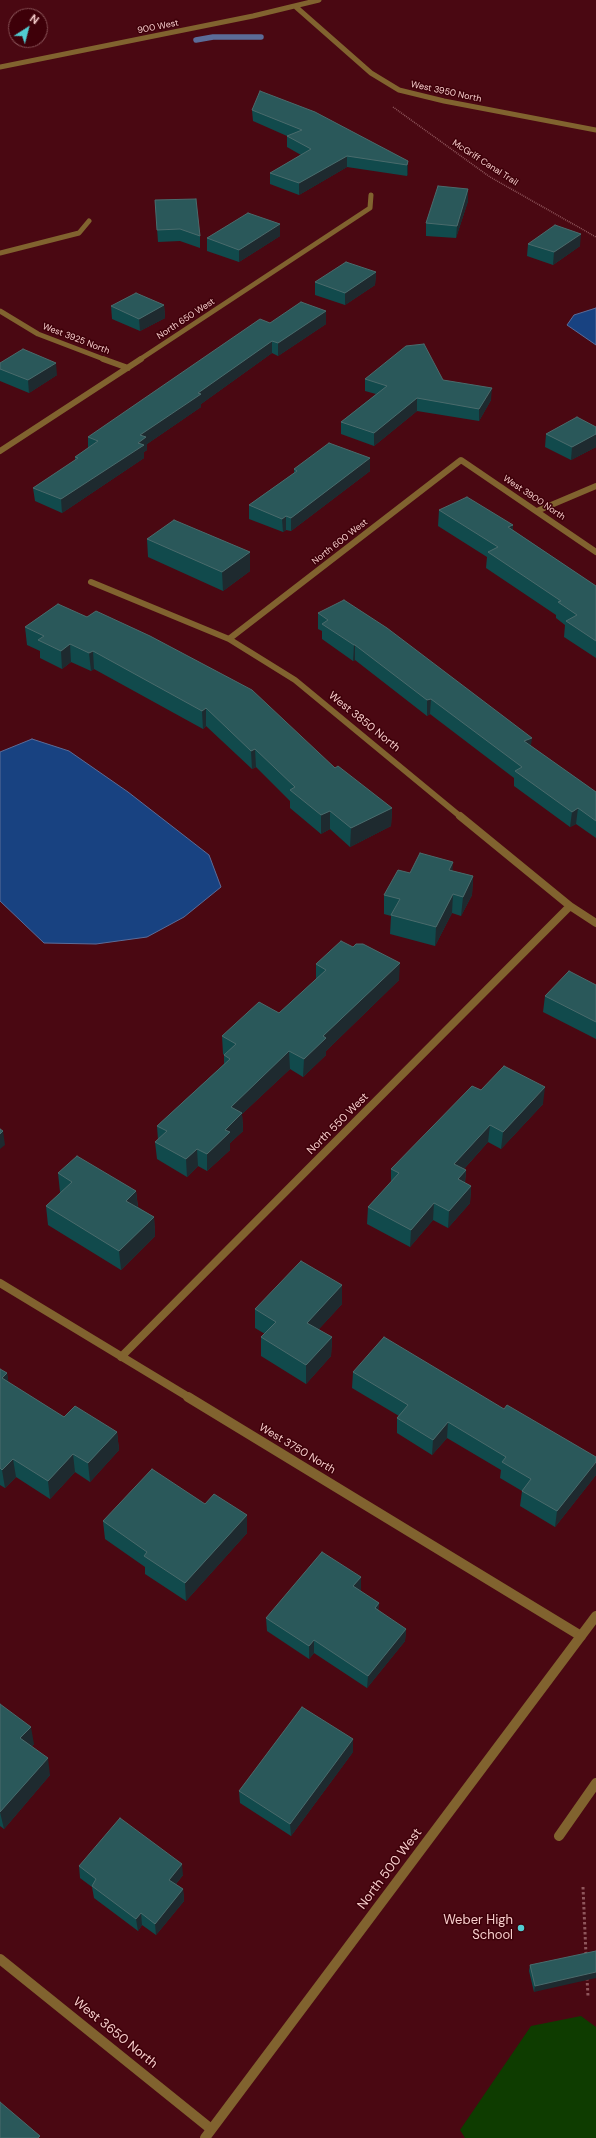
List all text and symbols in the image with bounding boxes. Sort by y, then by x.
north arrow [8,8,48,48]
text: N [27,11,42,27]
street label: 900 West [137,18,179,36]
street label: West 3950 North [410,79,482,105]
street label: McGriff Canal Trail [450,138,520,188]
street label: North 650 West [155,296,217,342]
street label: West 3925 North [41,321,111,357]
street label: West 3900 North [501,473,567,523]
street label: North 600 West [310,517,370,567]
street label: West 3850 North [326,689,402,755]
street label: North 550 West [304,1090,372,1158]
street label: West 3750 North [256,1421,338,1477]
street label: North 500 West [354,1825,426,1913]
place label: Weber High School [443,1913,513,1944]
marker: Weber High School [516,1923,526,1933]
street label: West 3650 North [70,1994,160,2072]

